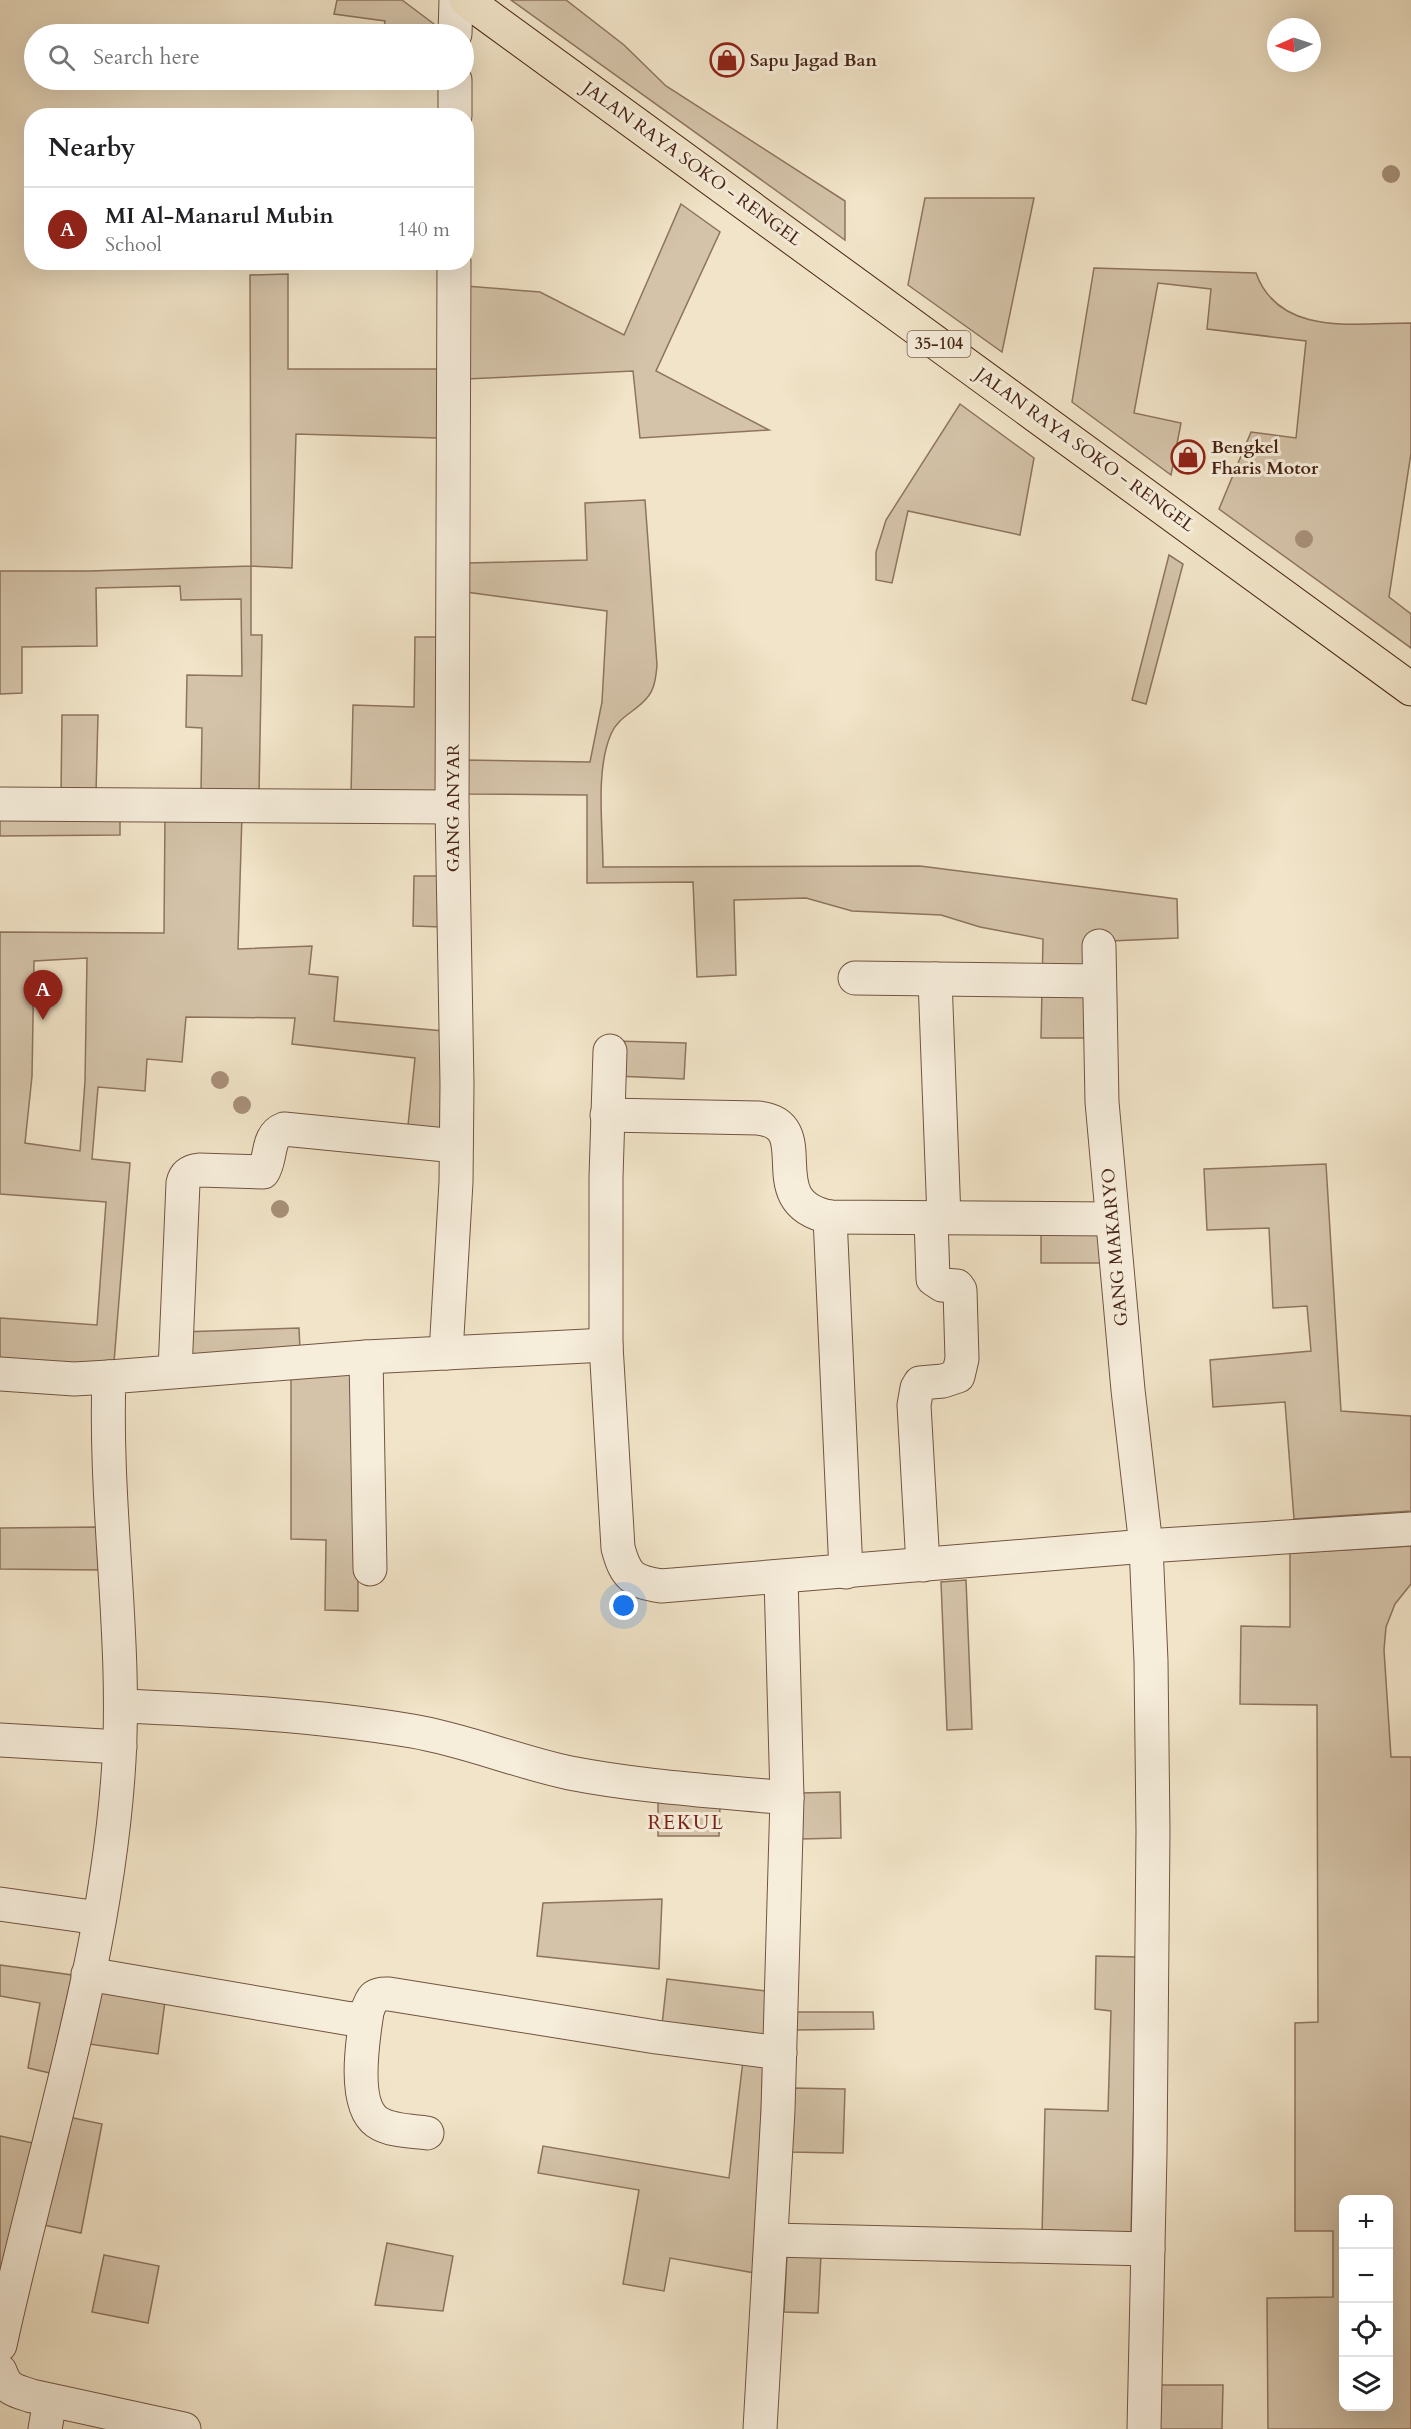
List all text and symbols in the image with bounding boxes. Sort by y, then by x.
north arrow [1267,18,1321,72]
search box [24,24,474,90]
icon: search [45,41,78,74]
text: Search here [93,42,200,72]
shop icon: Sapu Jagad Ban [709,42,745,78]
place label: Sapu Jagad Ban [750,48,877,73]
street label: JALAN RAYA SOKO - RENGEL [575,74,807,252]
text: Nearby [48,130,136,165]
text: MI Al-Manarul Mubin [105,201,334,231]
text: A [60,216,75,243]
text: 140 m [397,216,450,243]
text: School [105,231,162,258]
road number: 35-104 [908,331,970,357]
street label: JALAN RAYA SOKO - RENGEL [968,360,1200,538]
place label: Bengkel Fharis Motor [1211,435,1319,481]
shop icon: Bengkel Fharis Motor [1170,439,1206,475]
street label: GANG ANYAR [441,743,466,872]
pin: A [24,970,63,1020]
street label: GANG MAKARYO [1096,1167,1134,1327]
your location [609,1591,638,1620]
district label: REKUL [647,1809,725,1836]
map controls [1339,2195,1393,2411]
button: + [1339,2195,1393,2249]
button: − [1339,2249,1393,2303]
button: locate [1339,2303,1393,2357]
button: layers [1339,2357,1393,2411]

